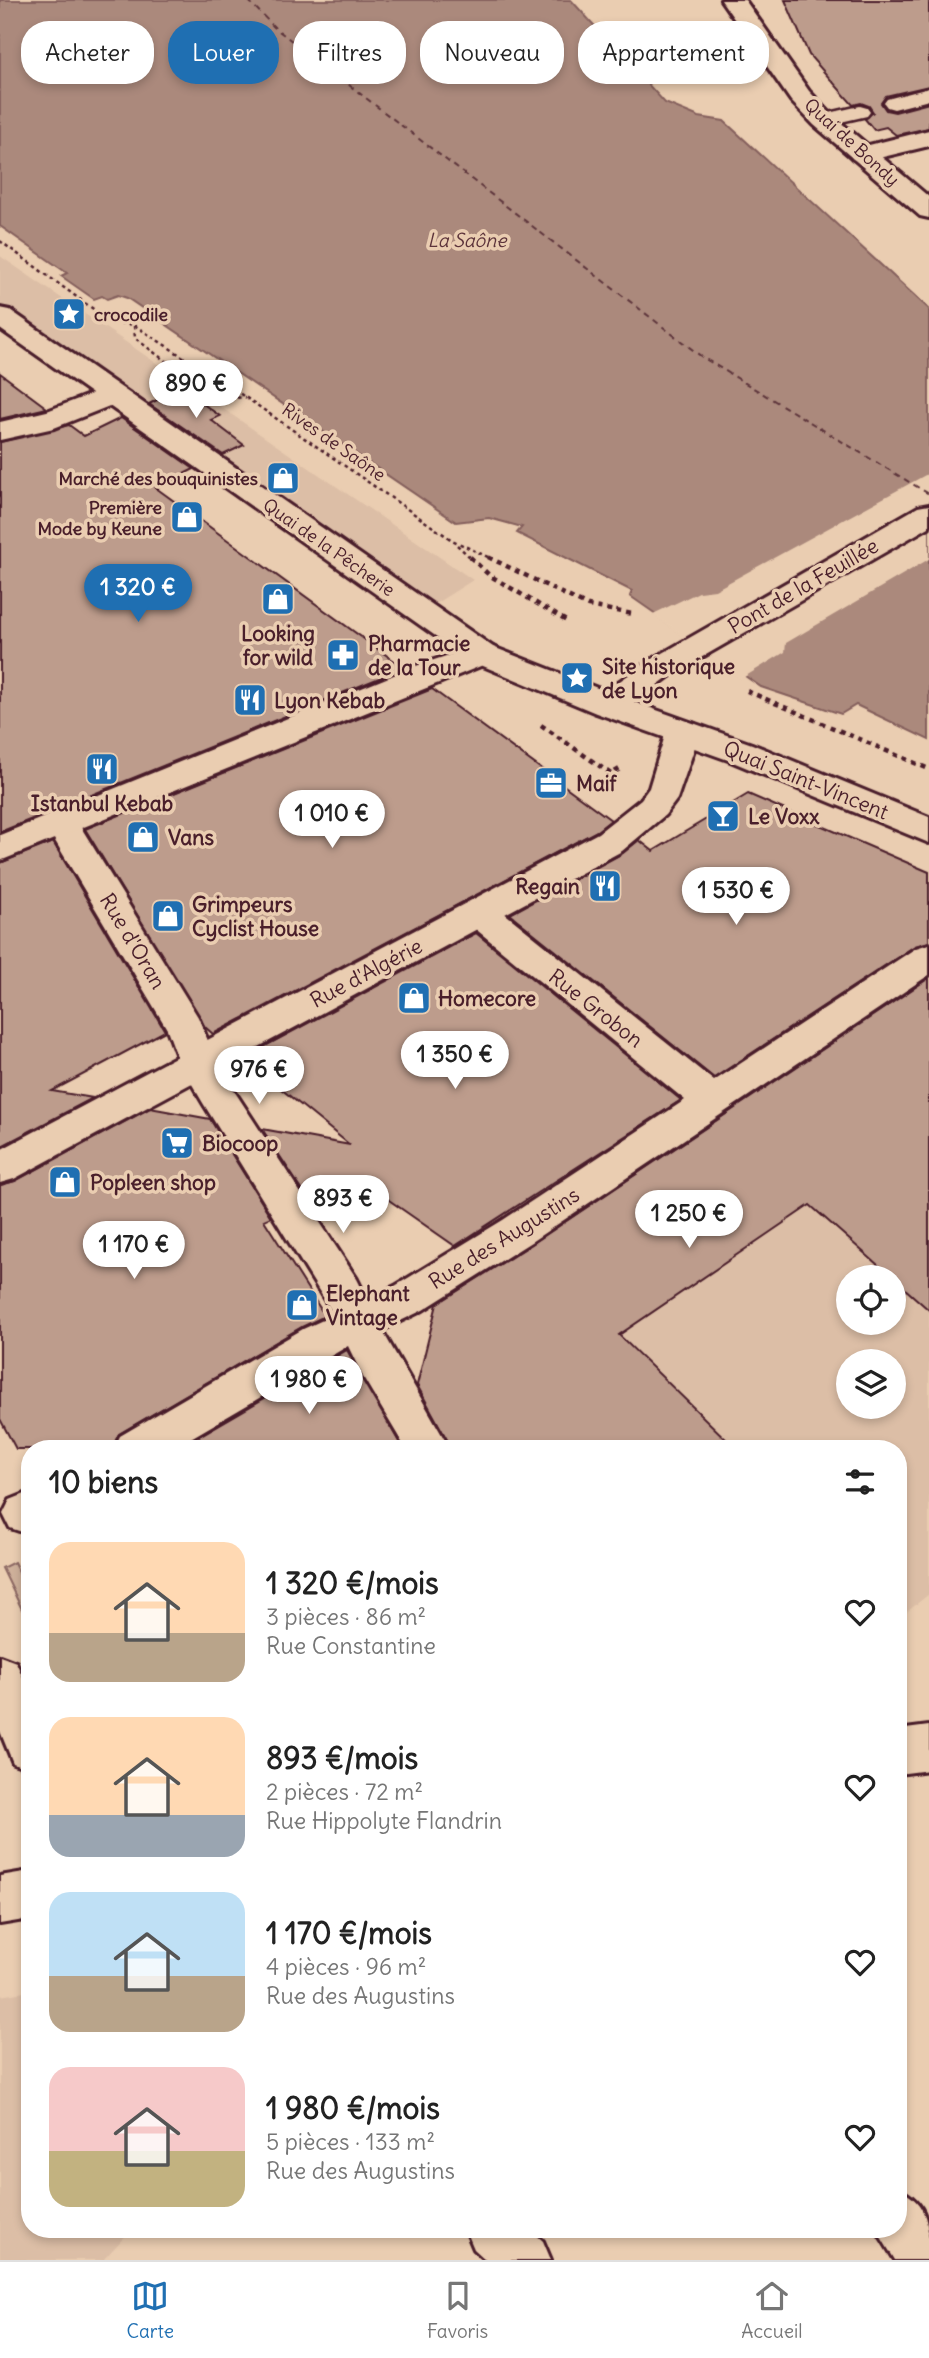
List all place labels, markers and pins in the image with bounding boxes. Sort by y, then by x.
place icon: crocodile [50,295,88,333]
place label: crocodile [94,303,168,326]
pin: 890 € [147,360,245,420]
shop icon: Marché des bouquinistes [264,459,302,497]
place label: Marché des bouquinistes [58,467,258,490]
place label: Première Mode by Keune [37,496,162,540]
shop icon: Première Mode by Keune [168,498,206,536]
pin: 1 320 € [73,564,203,624]
shop icon: Looking for wild [259,580,297,618]
place label: Looking for wild [241,620,315,671]
place label: Pharmacie de la Tour [368,630,470,681]
pharmacy icon: Pharmacie de la Tour [324,636,362,674]
place label: Site historique de Lyon [602,653,735,704]
place icon: Site historique de Lyon [558,659,596,697]
restaurant icon: Lyon Kebab [231,681,269,719]
place label: Lyon Kebab [274,687,385,714]
restaurant icon: Istanbul Kebab [83,750,121,788]
office icon: Maif [532,764,570,802]
place label: Maif [576,770,618,797]
place label: Istanbul Kebab [31,790,173,817]
pin: 1 010 € [267,790,397,850]
bar icon: Le Voxx [704,797,742,835]
place label: Le Voxx [748,803,820,830]
shop icon: Vans [124,818,162,856]
place label: Vans [168,824,214,851]
restaurant icon: Regain [586,867,624,905]
pin: 1 530 € [671,867,801,927]
place label: Regain [515,873,580,900]
place label: Grimpeurs Cyclist House [192,891,319,942]
shop icon: Grimpeurs Cyclist House [149,897,187,935]
shop icon: Homecore [395,979,433,1017]
place label: Homecore [438,985,536,1012]
pin: 1 350 € [390,1032,520,1091]
pin: 976 € [210,1046,308,1106]
supermarket icon: Biocoop [158,1124,196,1162]
place label: Biocoop [202,1130,278,1157]
shop icon: Popleen shop [46,1163,84,1201]
place label: Popleen shop [90,1169,216,1196]
pin: 893 € [294,1176,392,1235]
pin: 1 250 € [624,1190,754,1250]
pin: 1 170 € [69,1222,199,1281]
place label: Elephant Vintage [326,1280,410,1331]
shop icon: Elephant Vintage [283,1286,321,1324]
pin: 1 980 € [244,1356,374,1416]

